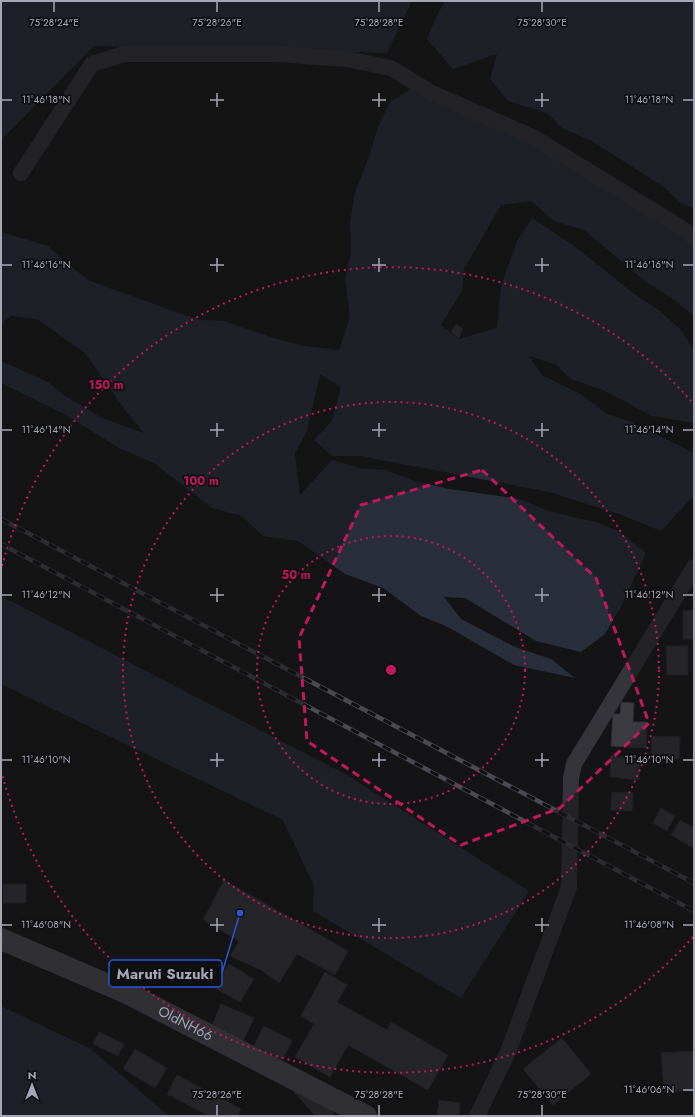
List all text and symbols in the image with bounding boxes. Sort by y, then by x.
text: 75°28'24"E [29,15,79,30]
text: 75°28'26"E [192,15,242,30]
text: 75°28'28"E [355,15,403,30]
text: 75°28'30"E [517,15,567,30]
text: 11°46'18"N [22,92,70,107]
text: 11°46'18"N [625,92,673,107]
text: 11°46'16"N [22,257,70,272]
text: 11°46'16"N [625,257,673,272]
text: 150 m [88,376,124,394]
text: 11°46'14"N [22,422,70,437]
text: 11°46'14"N [625,422,673,437]
text: 100 m [183,472,219,490]
text: 50 m [281,566,311,584]
text: 11°46'12"N [22,587,70,602]
text: 11°46'12"N [625,587,673,602]
centre of rings [384,663,398,677]
text: 11°46'10"N [21,752,71,767]
text: 11°46'10"N [624,752,674,767]
text: 11°46'08"N [21,917,71,932]
text: 11°46'08"N [624,917,674,932]
callout: Maruti Suzuki [109,960,222,987]
text: Maruti Suzuki [117,963,213,985]
street label: OldNH66 [155,1001,217,1046]
north arrow [12,1065,52,1105]
text: N [28,1067,36,1083]
text: 11°46'06"N [624,1082,674,1097]
text: 75°28'26"E [192,1087,242,1102]
text: 75°28'28"E [355,1087,403,1102]
text: 75°28'30"E [517,1087,567,1102]

